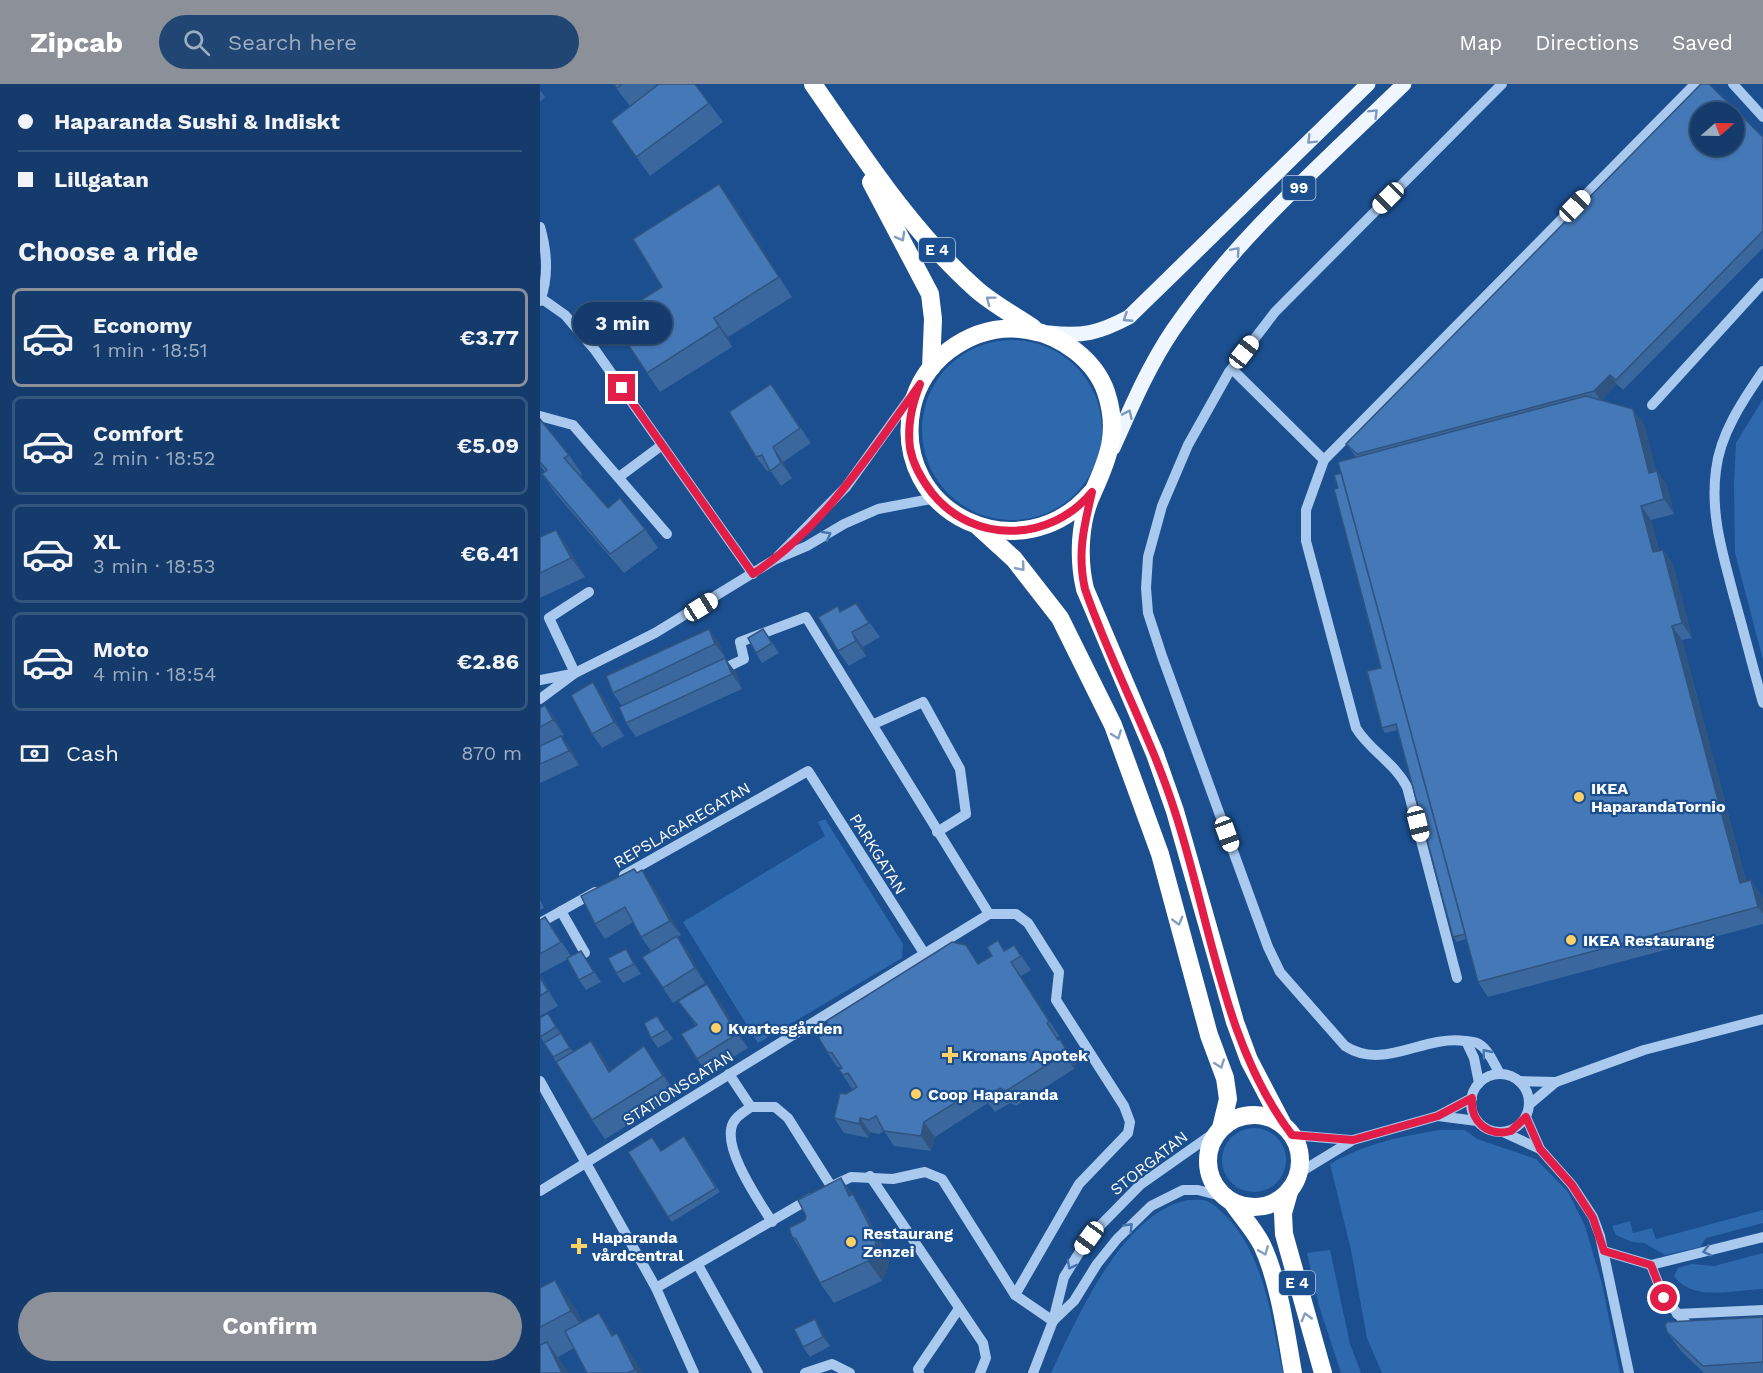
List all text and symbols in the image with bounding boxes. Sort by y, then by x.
search box [159,15,579,69]
text: Zipcab [30,26,123,59]
icon: search [180,26,213,59]
text: Search here [228,30,357,55]
text: Map [1459,30,1502,55]
text: Directions [1535,30,1639,55]
text: Saved [1672,30,1733,55]
north arrow [1690,102,1744,156]
map controls [1690,102,1744,156]
text: Haparanda Sushi & Indiskt [54,109,340,134]
one-way arrow [1366,110,1377,121]
one-way arrow [1308,132,1319,143]
text: Lillgatan [54,167,149,192]
road number: 99 [1282,176,1316,200]
car [1369,179,1407,217]
car [1556,187,1594,225]
one-way arrow [894,230,905,241]
text: Choose a ride [18,236,198,268]
road number: E 4 [919,238,955,262]
one-way arrow [1229,248,1240,258]
one-way arrow [986,296,997,307]
callout: 3 min [572,301,672,343]
one-way arrow [1122,310,1133,321]
icon: car [21,311,75,365]
text: 3 min [595,311,650,335]
text: Economy [93,313,192,338]
text: €3.77 [460,325,519,350]
car [1226,332,1262,372]
text: 1 min · 18:51 [93,338,208,362]
route end [608,374,635,401]
one-way arrow [1121,410,1133,421]
icon: car [21,419,75,473]
text: Comfort [93,421,183,446]
text: €5.09 [457,433,519,458]
text: 2 min · 18:52 [93,446,215,470]
icon: car [21,527,75,581]
text: XL [93,529,121,554]
one-way arrow [821,531,831,542]
text: €6.41 [461,541,519,566]
text: 3 min · 18:53 [93,554,215,578]
one-way arrow [1013,560,1024,571]
car [681,590,721,624]
icon: car [21,635,75,689]
text: Moto [93,637,149,662]
text: €2.86 [457,649,519,674]
text: 4 min · 18:54 [93,662,216,686]
one-way arrow [1110,730,1123,740]
icon: cash [18,737,51,770]
text: Cash [66,741,119,766]
text: 870 m [461,741,522,765]
street label: REPSLAGAREGATAN [610,778,754,872]
place label: IKEA HaparandaTornio [1591,779,1726,816]
marker: IKEA HaparandaTornio [1572,790,1586,804]
car [1405,804,1431,844]
street label: PARKGATAN [846,810,910,898]
car [1212,814,1242,854]
one-way arrow [1171,915,1183,925]
place label: IKEA Restaurang [1583,931,1714,950]
marker: IKEA Restaurang [1564,933,1578,947]
place label: Kvartesgården [728,1019,842,1038]
marker: Kvartesgården [709,1021,723,1035]
street label: STATIONSGATAN [619,1046,737,1130]
place label: Kronans Apotek [962,1046,1088,1065]
marker: Kronans Apotek [943,1048,957,1062]
one-way arrow [1483,1049,1494,1060]
one-way arrow [1213,1058,1226,1069]
place label: Coop Haparanda [928,1085,1059,1104]
marker: Coop Haparanda [909,1087,923,1101]
street label: STORGATAN [1107,1127,1191,1199]
car [1071,1218,1107,1258]
one-way arrow [1121,1223,1132,1234]
place label: Restaurang Zenzei [863,1224,953,1261]
place label: Haparanda vårdcentral [591,1228,684,1265]
marker: Restaurang Zenzei [844,1235,858,1249]
marker: Haparanda vårdcentral [570,1237,588,1255]
one-way arrow [1702,1244,1712,1257]
one-way arrow [1257,1245,1269,1256]
one-way arrow [1067,1259,1078,1269]
road number: E 4 [1279,1271,1315,1295]
route start [1650,1284,1677,1311]
button: Confirm [18,1292,522,1361]
one-way arrow [1301,1312,1313,1323]

